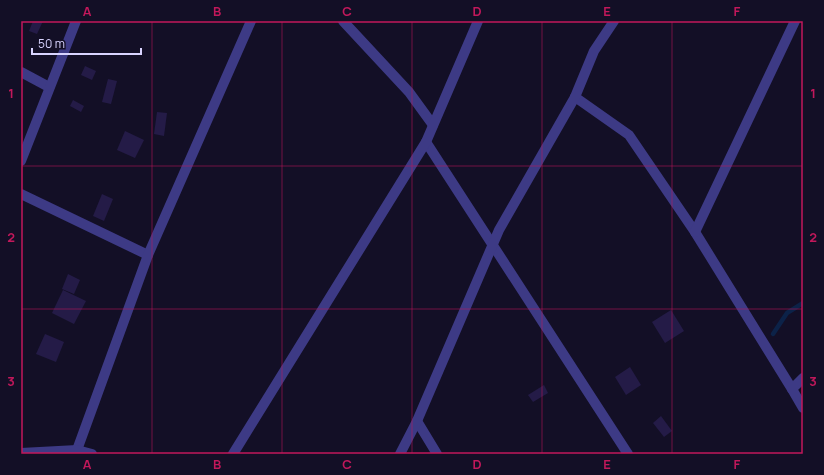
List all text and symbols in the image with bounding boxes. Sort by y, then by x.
text: A [83,2,92,20]
text: B [213,2,221,20]
text: C [342,2,352,20]
text: D [472,2,482,20]
text: E [603,2,611,20]
text: F [734,2,741,20]
scale bar [32,30,141,56]
text: 50 m [38,35,65,52]
text: 1 [8,84,14,102]
text: 1 [810,84,816,102]
text: 2 [7,228,15,246]
text: 2 [809,228,817,246]
text: 3 [7,372,15,390]
text: 3 [809,372,817,390]
text: A [83,455,92,473]
text: B [213,455,221,473]
text: C [342,455,352,473]
text: D [472,455,482,473]
text: E [603,455,611,473]
text: F [734,455,741,473]

